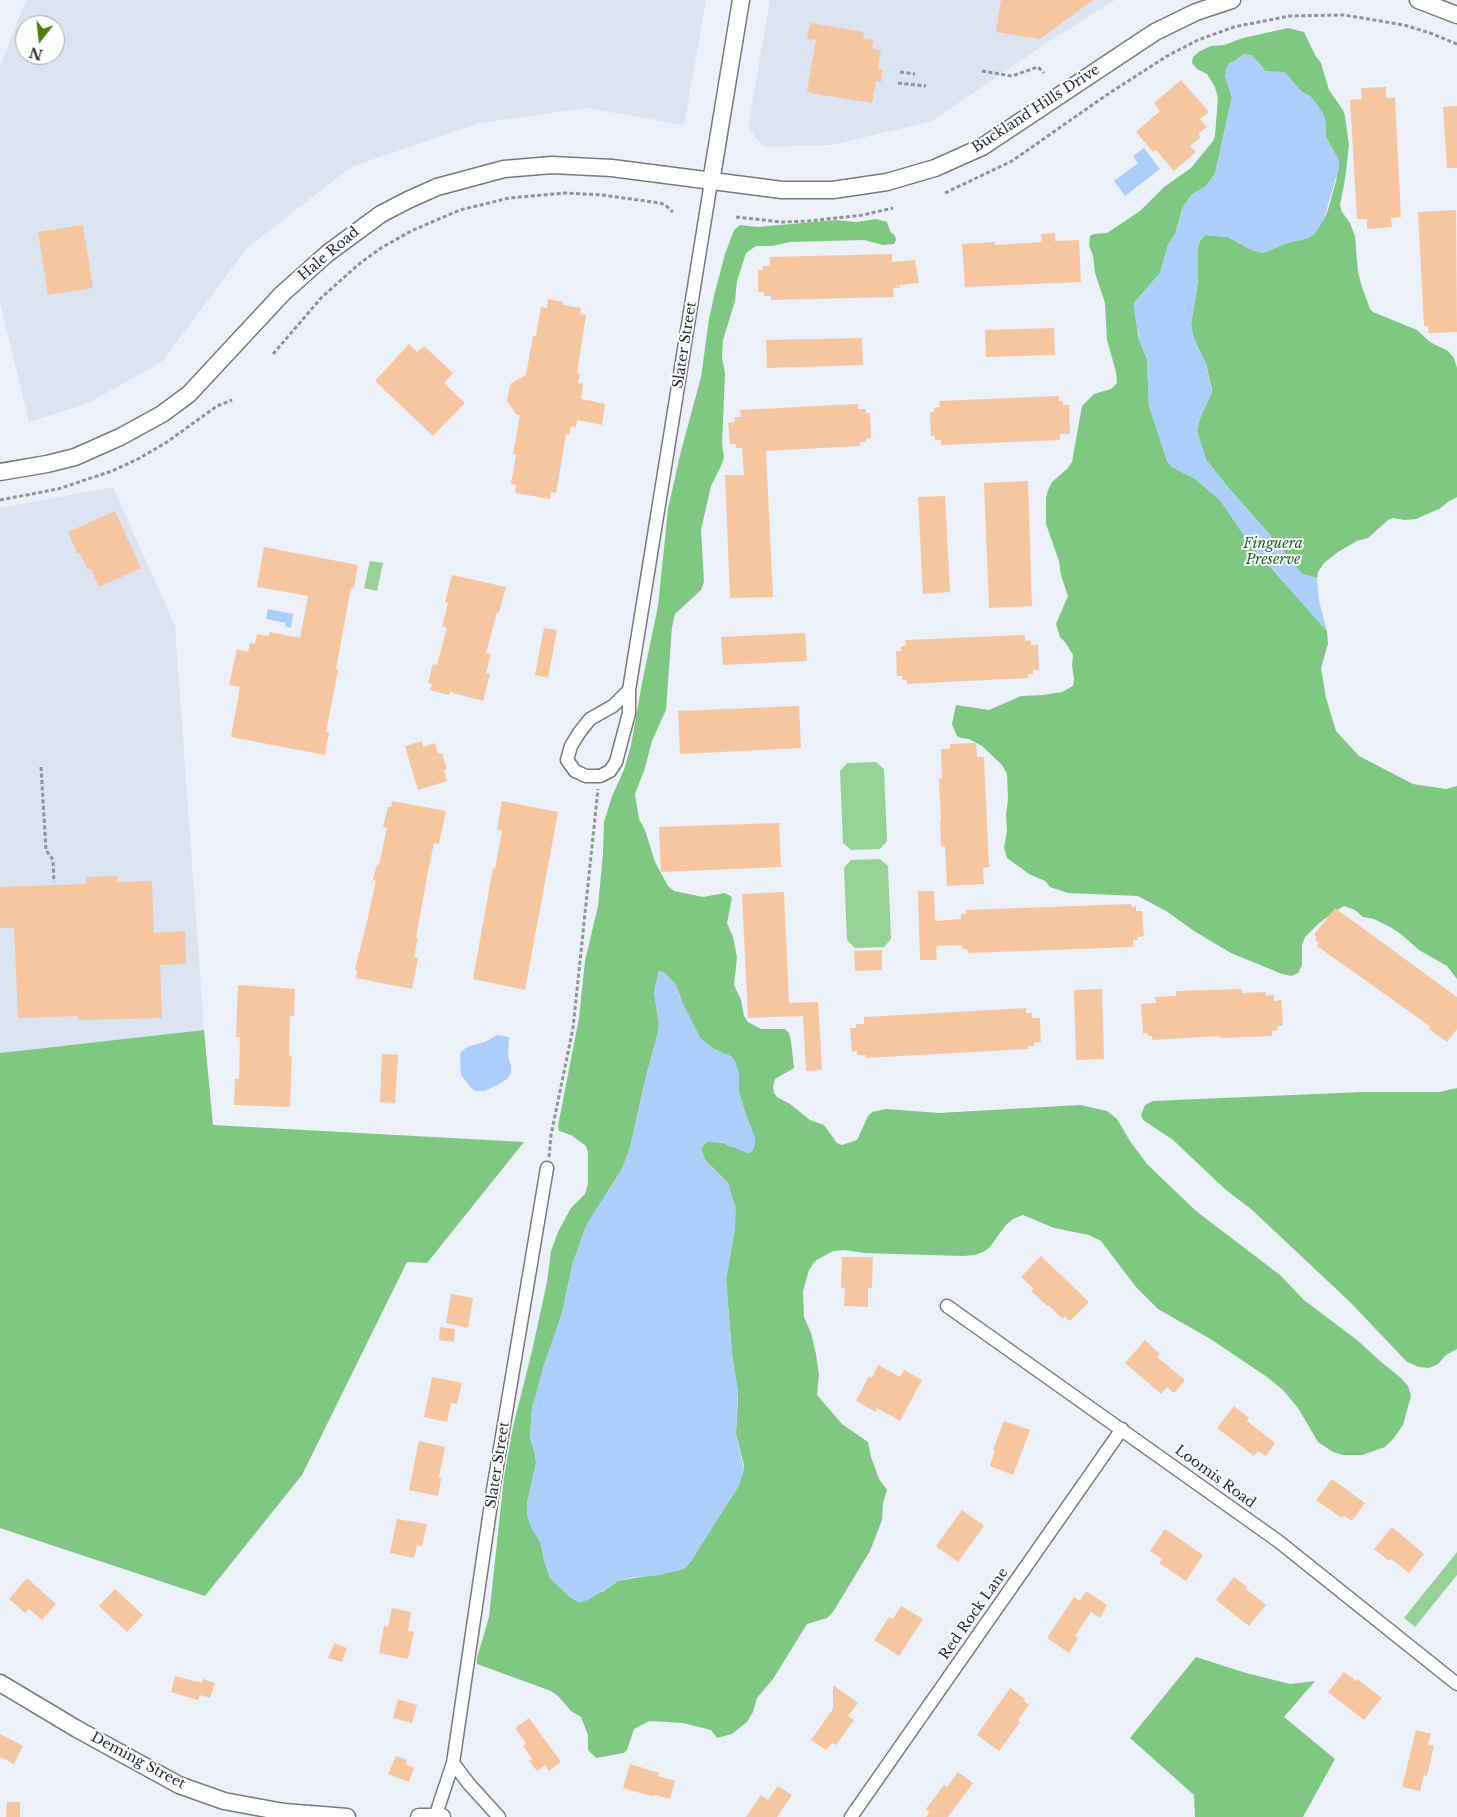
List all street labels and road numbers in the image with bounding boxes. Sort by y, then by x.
street label: Buckland Hills Drive [969,61,1103,157]
street label: Hale Road [295,224,363,284]
street label: Slater Street [670,300,700,390]
street label: Slater Street [483,1420,513,1510]
street label: Loomis Road [1171,1442,1259,1512]
street label: Red Rock Lane [936,1565,1012,1663]
street label: Deming Street [88,1729,188,1793]

